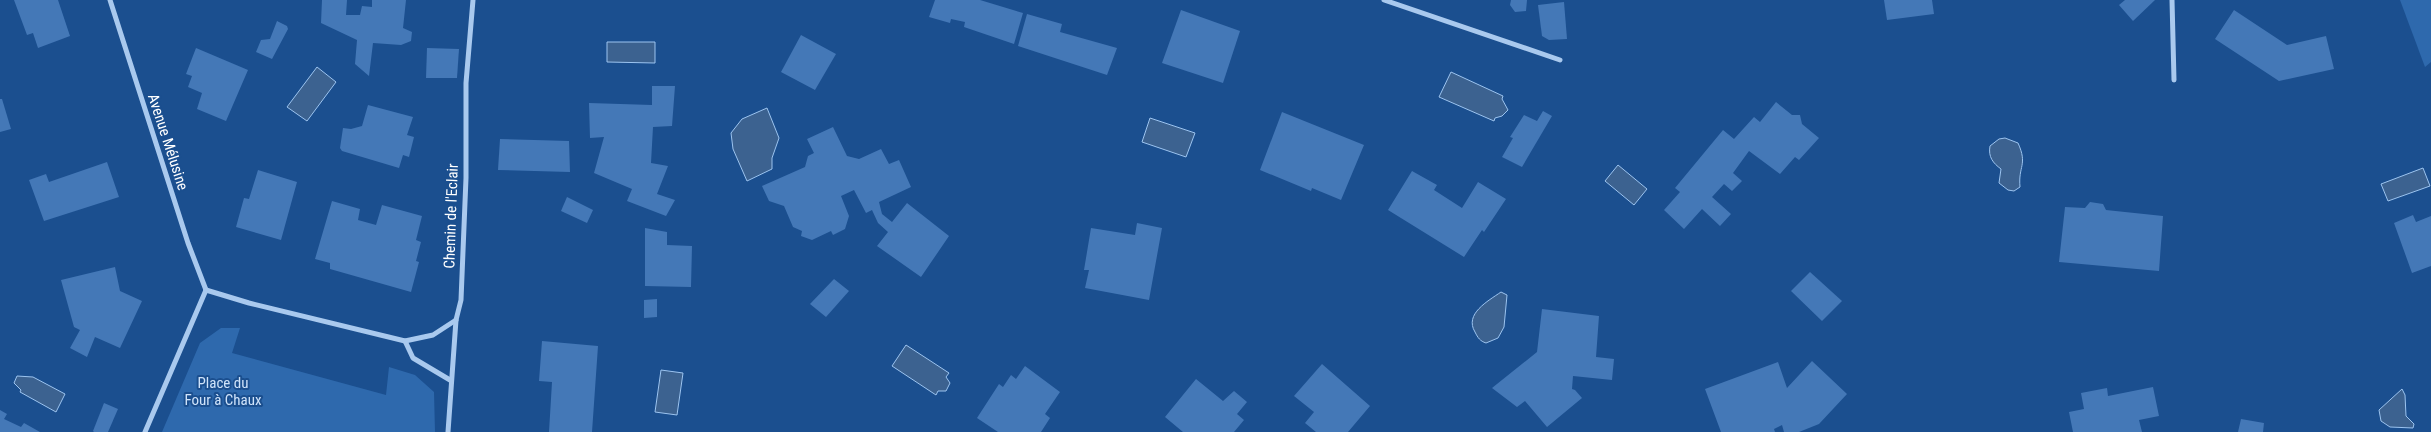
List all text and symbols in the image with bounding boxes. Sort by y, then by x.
street label: Avenue Mélusine [144,92,192,192]
street label: Chemin de l'Eclair [440,163,462,269]
park label: Place du Four à Chaux [184,374,262,409]

